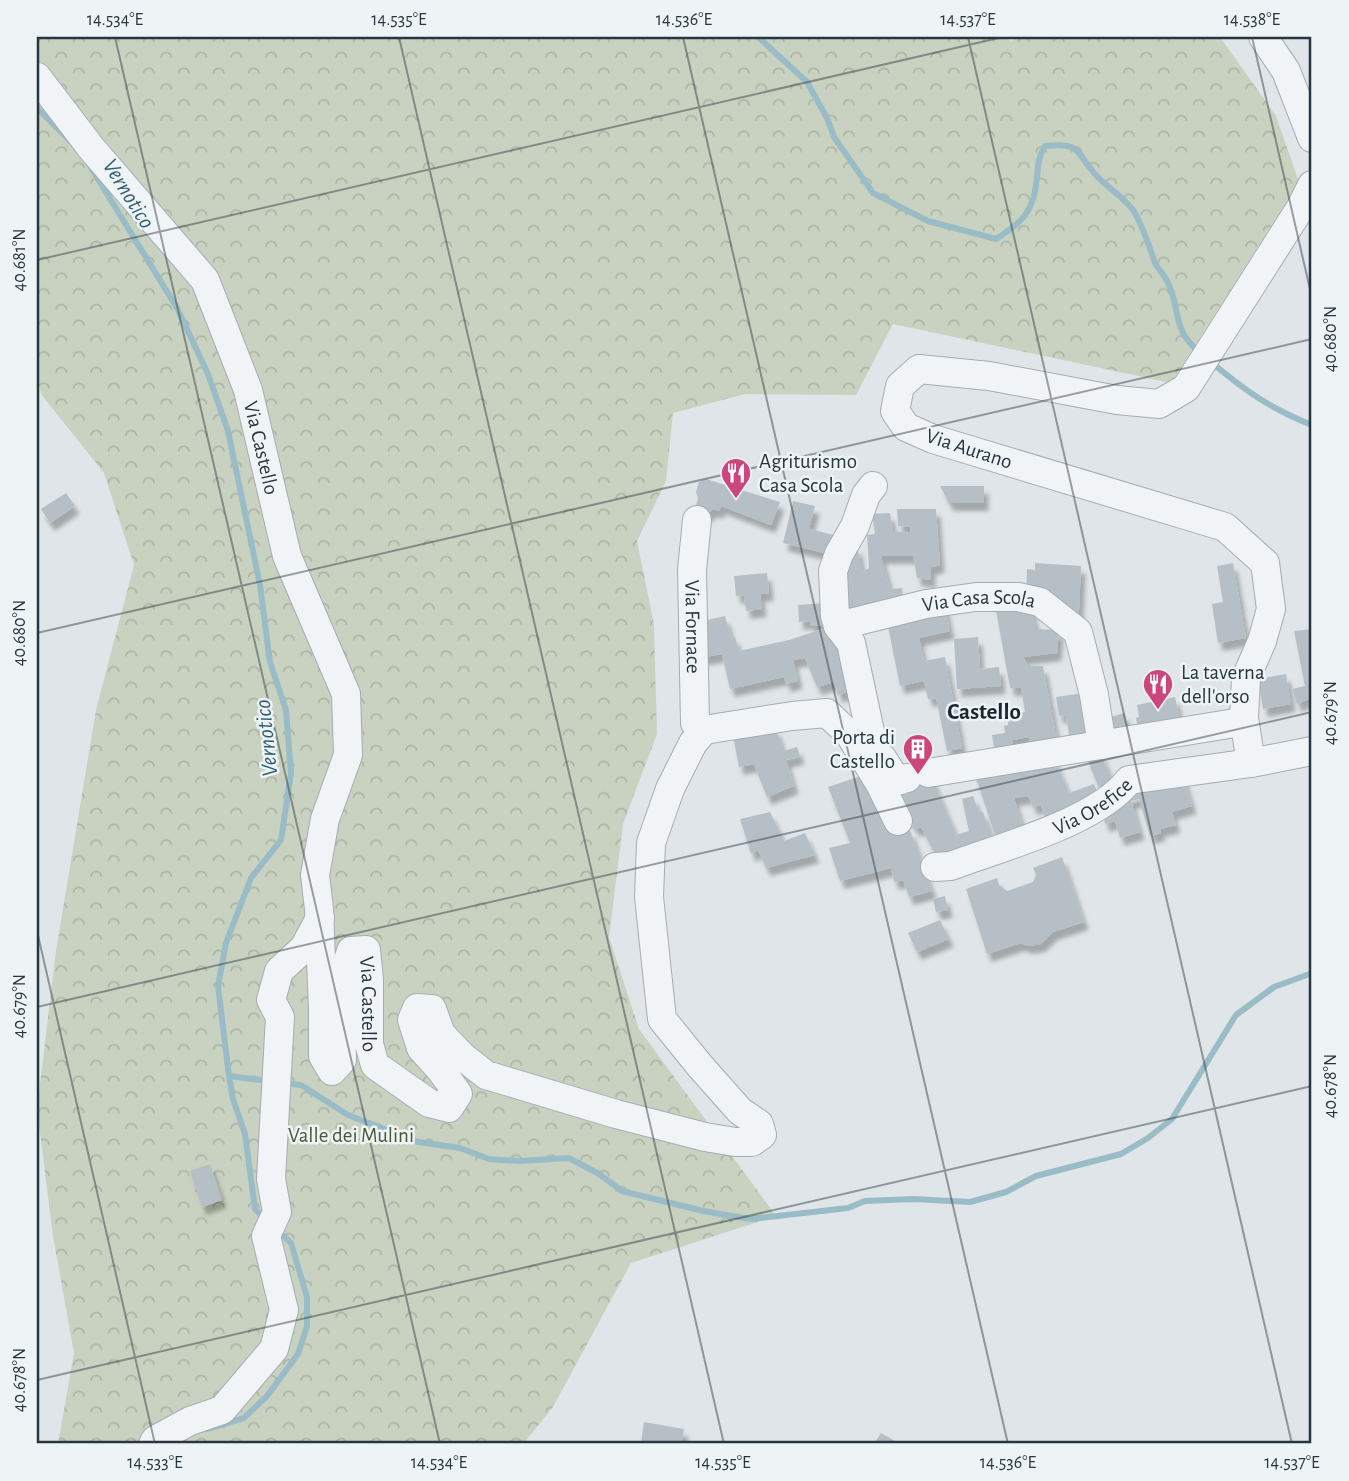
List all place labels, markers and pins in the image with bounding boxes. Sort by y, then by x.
place label: Agriturismo Casa Scola [759,451,857,496]
restaurant icon: Agriturismo Casa Scola [719,456,753,500]
place label: La taverna dell'orso [1181,662,1265,707]
restaurant icon: La taverna dell'orso [1141,667,1175,711]
place label: Porta di Castello [830,727,895,772]
building icon: Porta di Castello [901,732,935,776]

